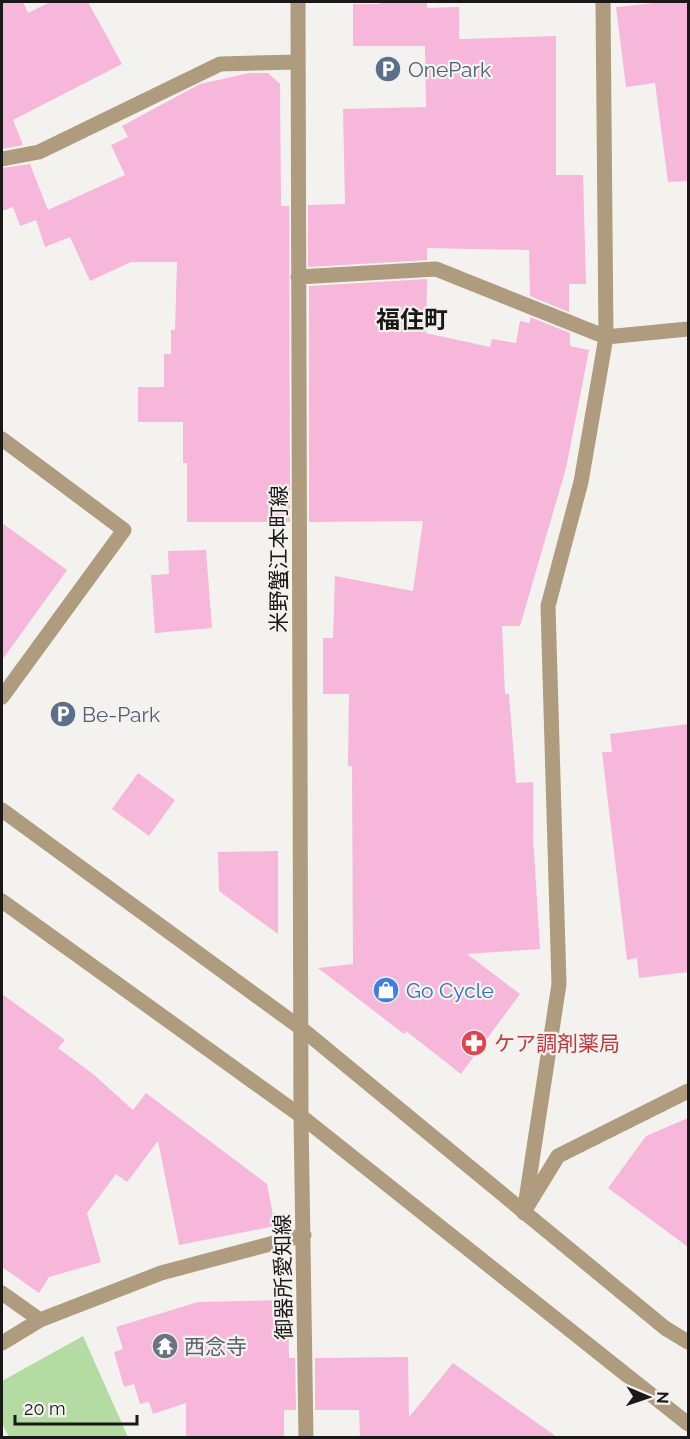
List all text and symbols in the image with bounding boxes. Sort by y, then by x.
parking icon: OnePark [373,54,403,84]
place label: OnePark [408,57,491,82]
district label: 福住町 [376,305,448,334]
street label: 米野蟹江本町線 [266,486,291,633]
parking icon: Be-Park [48,699,78,729]
place label: Be-Park [82,702,160,727]
shop icon: Go Cycle [371,975,401,1005]
place label: Go Cycle [406,978,494,1003]
pharmacy icon: ケア調剤薬局 [459,1028,489,1058]
place label: ケア調剤薬局 [494,1031,620,1056]
street label: 御器所愛知線 [269,1214,297,1340]
temple icon: 西念寺 [150,1331,180,1361]
place label: 西念寺 [184,1334,247,1359]
north arrow [618,1367,678,1427]
scale bar [15,1388,136,1426]
text: N [653,1391,672,1404]
text: 20 m [24,1398,66,1419]

